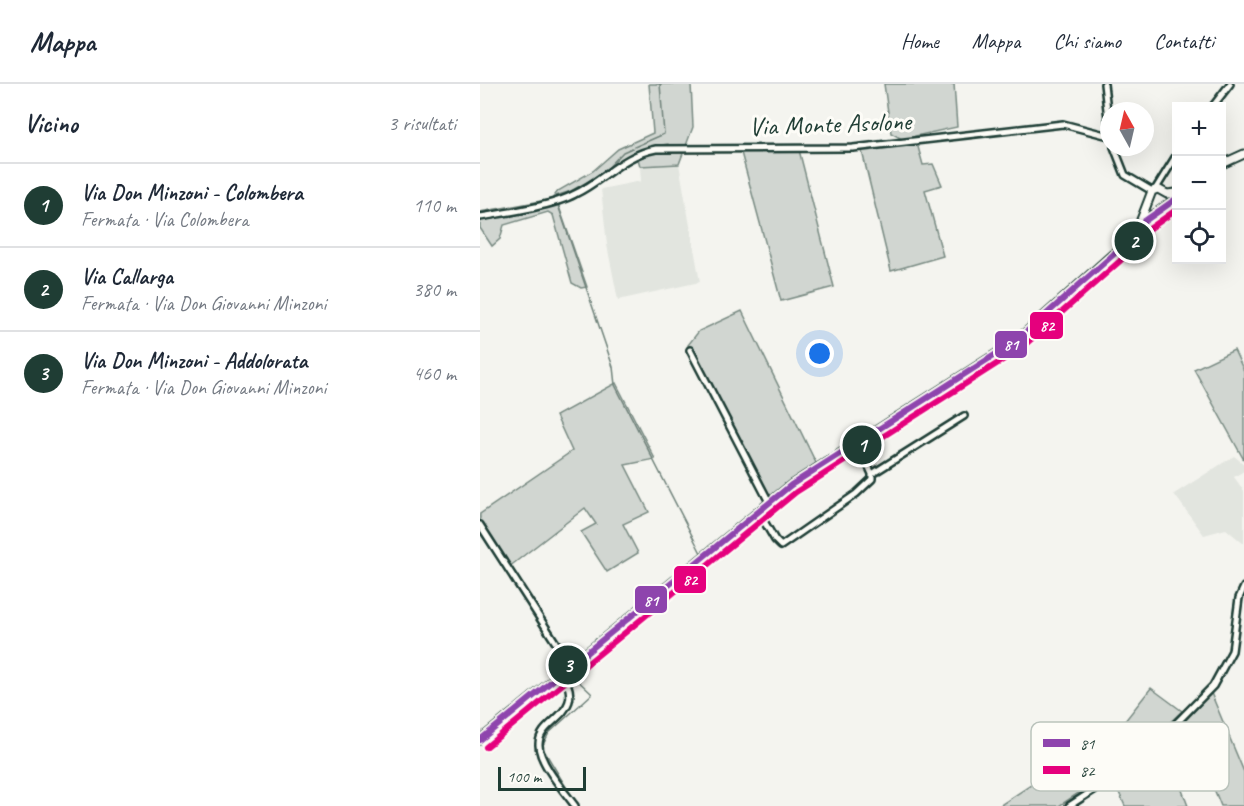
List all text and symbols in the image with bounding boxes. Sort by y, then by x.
text: Mappa [30,24,96,59]
text: Home [901,28,939,54]
text: Mappa [972,28,1020,54]
text: Chi siamo [1053,28,1121,54]
text: Contatti [1154,28,1214,54]
north arrow [1100,102,1154,156]
map controls [1172,102,1226,264]
button: + [1172,102,1226,156]
street label: Via Monte Asolone [748,105,914,143]
text: Vicino [24,107,78,140]
text: 3 risultati [388,111,456,136]
button: − [1172,156,1226,210]
text: Via Don Minzoni - Colombera [81,179,303,207]
text: 1 [39,193,48,218]
text: 110 m [413,193,456,218]
text: Fermata · Via Colombera [81,207,248,232]
button: locate [1172,210,1226,264]
pin: 2 [1114,218,1154,264]
text: Via Callarga [81,263,173,291]
text: 2 [39,277,48,302]
text: 380 m [413,277,456,302]
text: Fermata · Via Don Giovanni Minzoni [81,291,326,316]
line badge: 82 [1029,311,1064,340]
text: 82 [1040,316,1056,336]
line badge: 81 [994,330,1028,359]
text: 81 [1004,335,1020,355]
your location [805,339,834,368]
text: Via Don Minzoni - Addolorata [81,347,307,375]
text: 3 [39,361,48,386]
text: 460 m [413,361,456,386]
text: Fermata · Via Don Giovanni Minzoni [81,375,326,400]
pin: 1 [842,422,881,468]
line badge: 82 [673,565,707,594]
text: 82 [683,570,699,590]
line badge: 81 [634,585,668,614]
text: 81 [644,591,660,611]
pin: 3 [548,642,587,688]
legend [1031,722,1229,791]
text: 81 [1080,734,1095,754]
text: 82 [1080,761,1096,781]
scale bar [498,764,586,792]
text: 100 m [507,767,541,787]

